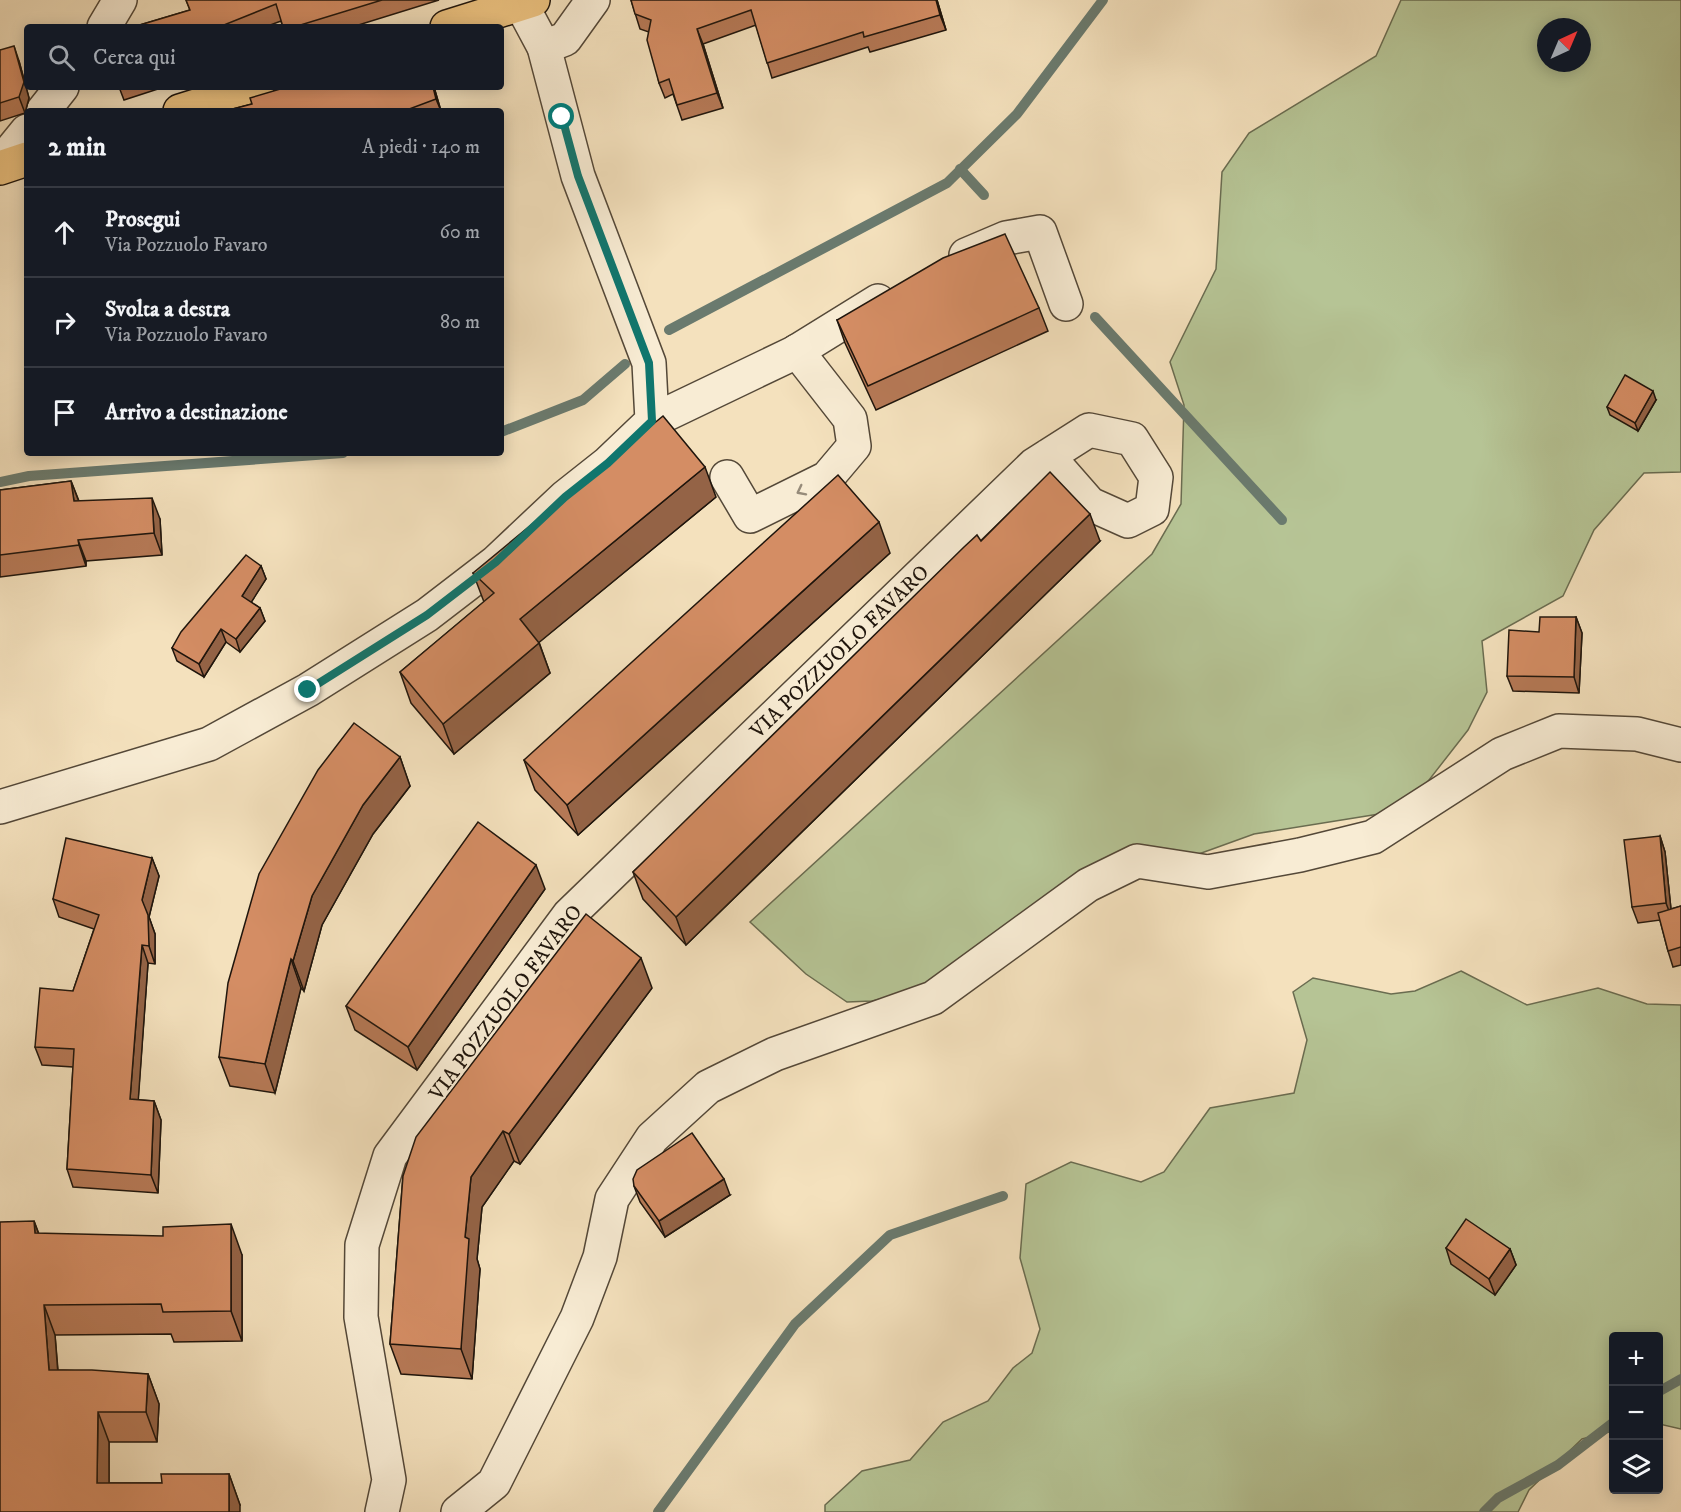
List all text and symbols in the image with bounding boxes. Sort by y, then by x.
north arrow [1537,18,1591,72]
search box [24,24,504,90]
icon: search [45,41,78,74]
text: Cerca qui [93,44,176,71]
route start [548,103,574,129]
text: 2 min [48,131,106,164]
text: A piedi · 140 m [362,135,480,160]
text: Prosegui [105,206,180,233]
icon: ahead [48,216,81,249]
text: 60 m [440,220,480,245]
text: Via Pozzuolo Favaro [105,233,268,258]
text: Svolta a destra [105,296,230,323]
icon: right [48,306,81,339]
text: 80 m [440,310,480,335]
text: Via Pozzuolo Favaro [105,323,268,348]
icon: arrive [48,396,81,429]
text: Arrivo a destinazione [105,399,288,426]
one-way arrow [796,483,807,495]
street label: VIA POZZUOLO FAVARO [744,560,935,745]
route end [294,676,320,702]
street label: VIA POZZUOLO FAVARO [423,900,588,1107]
map controls [1609,1332,1663,1494]
button: + [1609,1332,1663,1386]
button: − [1609,1386,1663,1440]
button: layers [1609,1440,1663,1494]

